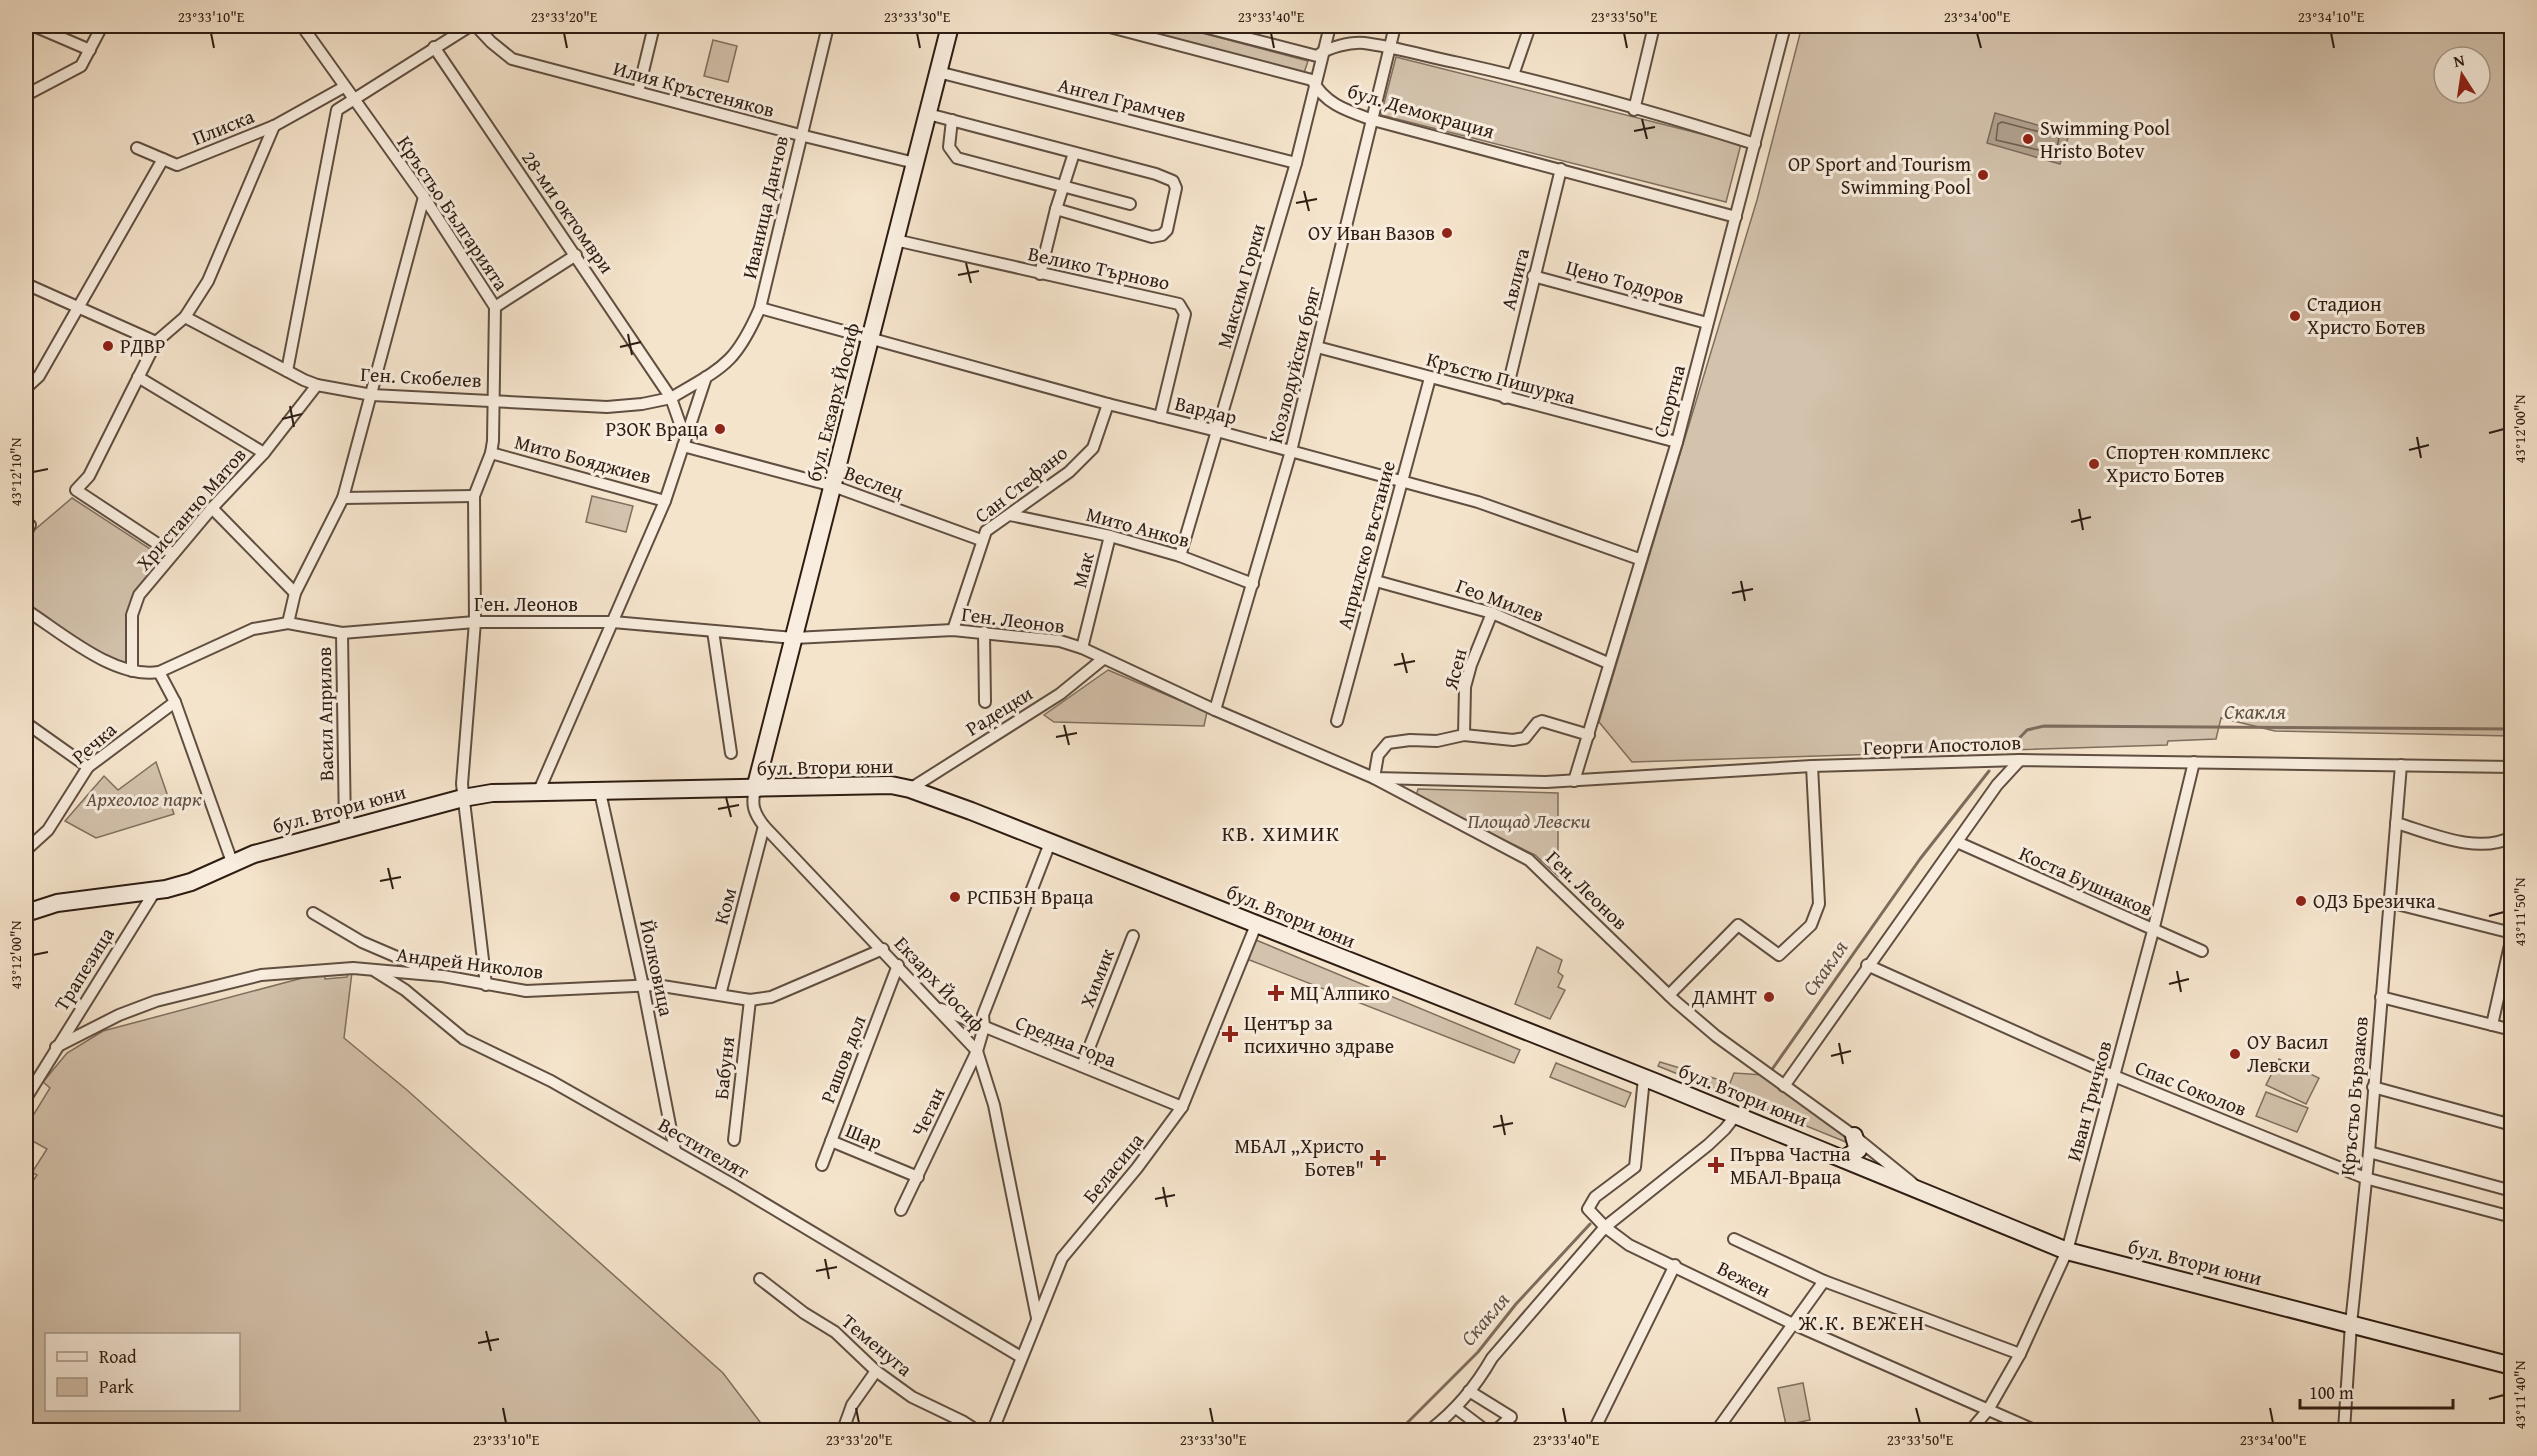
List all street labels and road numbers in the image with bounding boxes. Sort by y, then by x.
street label: Илия Кръстеняков [610,53,778,124]
street label: Ангел Грамчев [1055,70,1189,129]
street label: бул. Демокрация [1344,76,1498,145]
street label: Плиска [187,101,259,152]
street label: Кръстьо Българията [391,129,516,296]
street label: Иваница Данчов [734,132,795,281]
street label: 28-ми октомври [515,144,622,279]
street label: Максим Горки [1209,220,1272,351]
street label: Велико Търново [1026,238,1173,297]
street label: Авлига [1493,244,1536,313]
street label: Цено Тодоров [1563,252,1688,311]
street label: Козлодуйски бряг [1260,283,1327,446]
street label: бул. Екзарх Йосиф [799,319,866,484]
street label: Кръстю Пишурка [1423,344,1579,411]
street label: Ген. Скобелев [360,359,482,394]
street label: Спортна [1645,361,1692,440]
street label: Вардар [1172,388,1240,431]
street label: Мито Бояджиев [512,426,655,491]
street label: Сан Стефано [968,438,1073,529]
street label: Христанчо Матов [129,441,252,577]
street label: Веслец [840,457,909,506]
street label: Априлско въстание [1329,457,1402,632]
street label: Мито Анков [1083,499,1193,554]
street label: Мак [1064,549,1101,591]
street label: Гео Милев [1452,570,1548,629]
street label: Ген. Леонов [474,589,578,618]
street label: Ген. Леонов [960,599,1066,640]
street label: Ясен [1435,645,1474,694]
street label: Васил Априлов [309,647,340,781]
street label: Радецки [960,679,1038,743]
street label: Речка [65,715,123,770]
street label: Георги Апостолов [1862,727,2022,762]
street label: бул. Втори юни [756,751,894,782]
street label: бул. Втори юни [269,777,409,840]
street label: Коста Бушнаков [2015,838,2157,923]
street label: Ген. Леонов [1540,843,1635,936]
street label: бул. Втори юни [1222,876,1360,955]
street label: Ком [706,884,743,927]
street label: Йолковица [633,917,682,1019]
street label: Трапезица [46,921,121,1016]
street label: Екзарх Йосиф [888,929,993,1038]
street label: Андрей Николов [395,939,545,986]
street label: Химик [1072,944,1121,1011]
street label: Средна гора [1011,1007,1121,1074]
street label: Рашов дол [813,1011,873,1107]
street label: Кръстьо Бързаков [2332,1015,2375,1177]
street label: Бабуня [706,1035,741,1101]
street label: Иван Тричков [2058,1037,2119,1164]
street label: Спас Соколов [2131,1052,2251,1123]
street label: бул. Втори юни [1674,1055,1812,1134]
street label: Чеган [904,1082,952,1141]
street label: Вестителят [653,1110,756,1186]
street label: Шар [842,1115,887,1156]
street label: Беласица [1075,1126,1150,1209]
street label: бул. Втори юни [2125,1231,2265,1292]
street label: Вежен [1713,1253,1776,1304]
street label: Теменуга [836,1306,919,1383]

